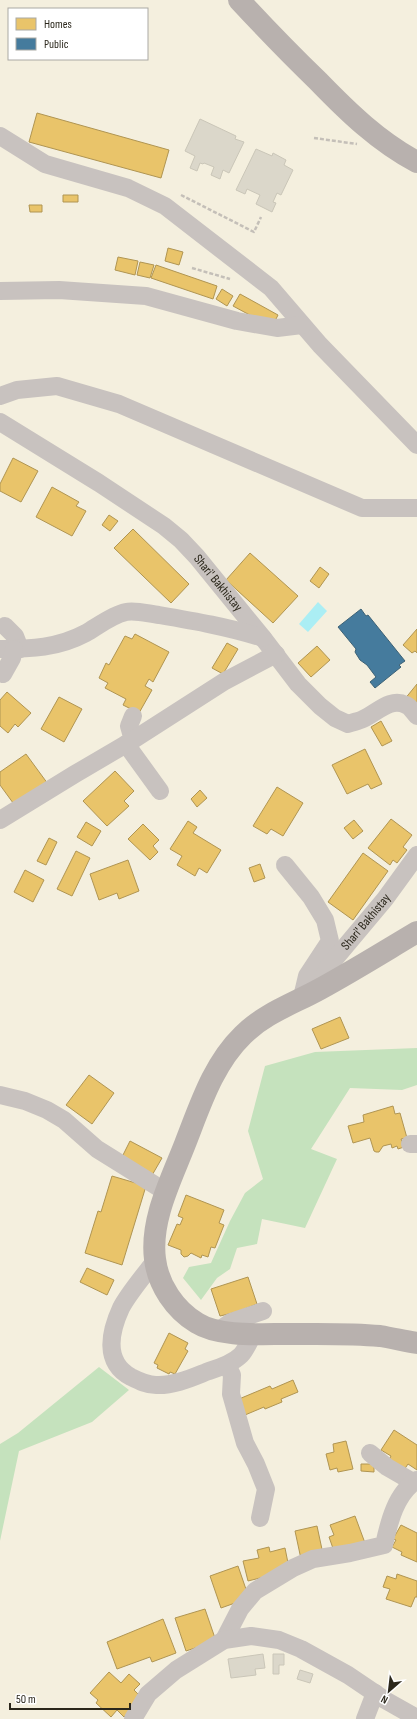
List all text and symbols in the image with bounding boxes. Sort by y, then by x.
legend [8,8,148,60]
text: Homes [44,17,72,32]
text: Public [44,37,69,52]
street label: Shari' Bakhistay [190,551,246,615]
street label: Shari' Bakhistay [338,891,394,953]
north arrow [369,1671,409,1711]
scale bar [10,1685,130,1711]
text: 50 m [16,1692,36,1707]
text: N [379,1692,390,1707]

